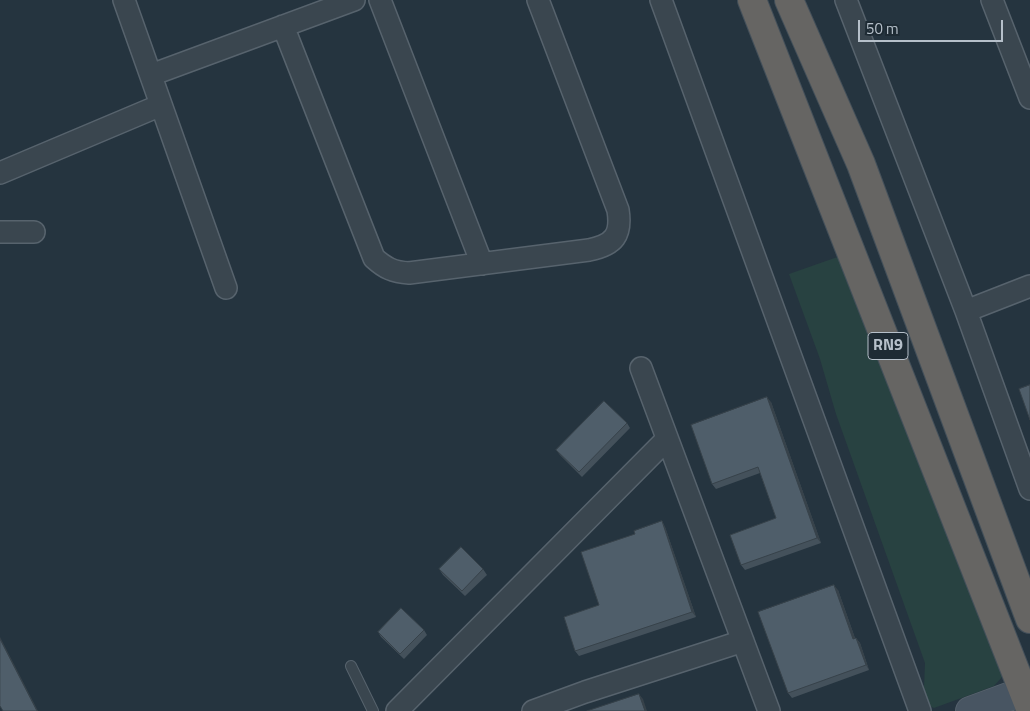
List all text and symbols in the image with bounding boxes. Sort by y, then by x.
scale bar [860,10,1005,42]
text: 50 m [866,17,899,40]
road number: RN9 [868,332,908,360]

